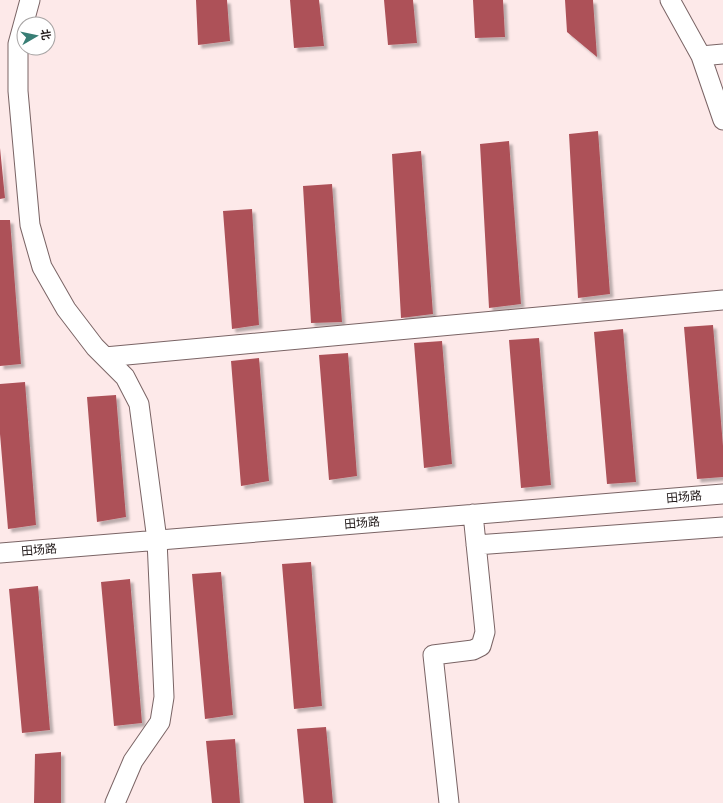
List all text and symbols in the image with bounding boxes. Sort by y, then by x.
north arrow [16,16,56,56]
text: 北 [38,28,53,41]
street label: 田场路 [665,488,703,506]
street label: 田场路 [343,514,381,532]
street label: 田场路 [20,541,58,559]

